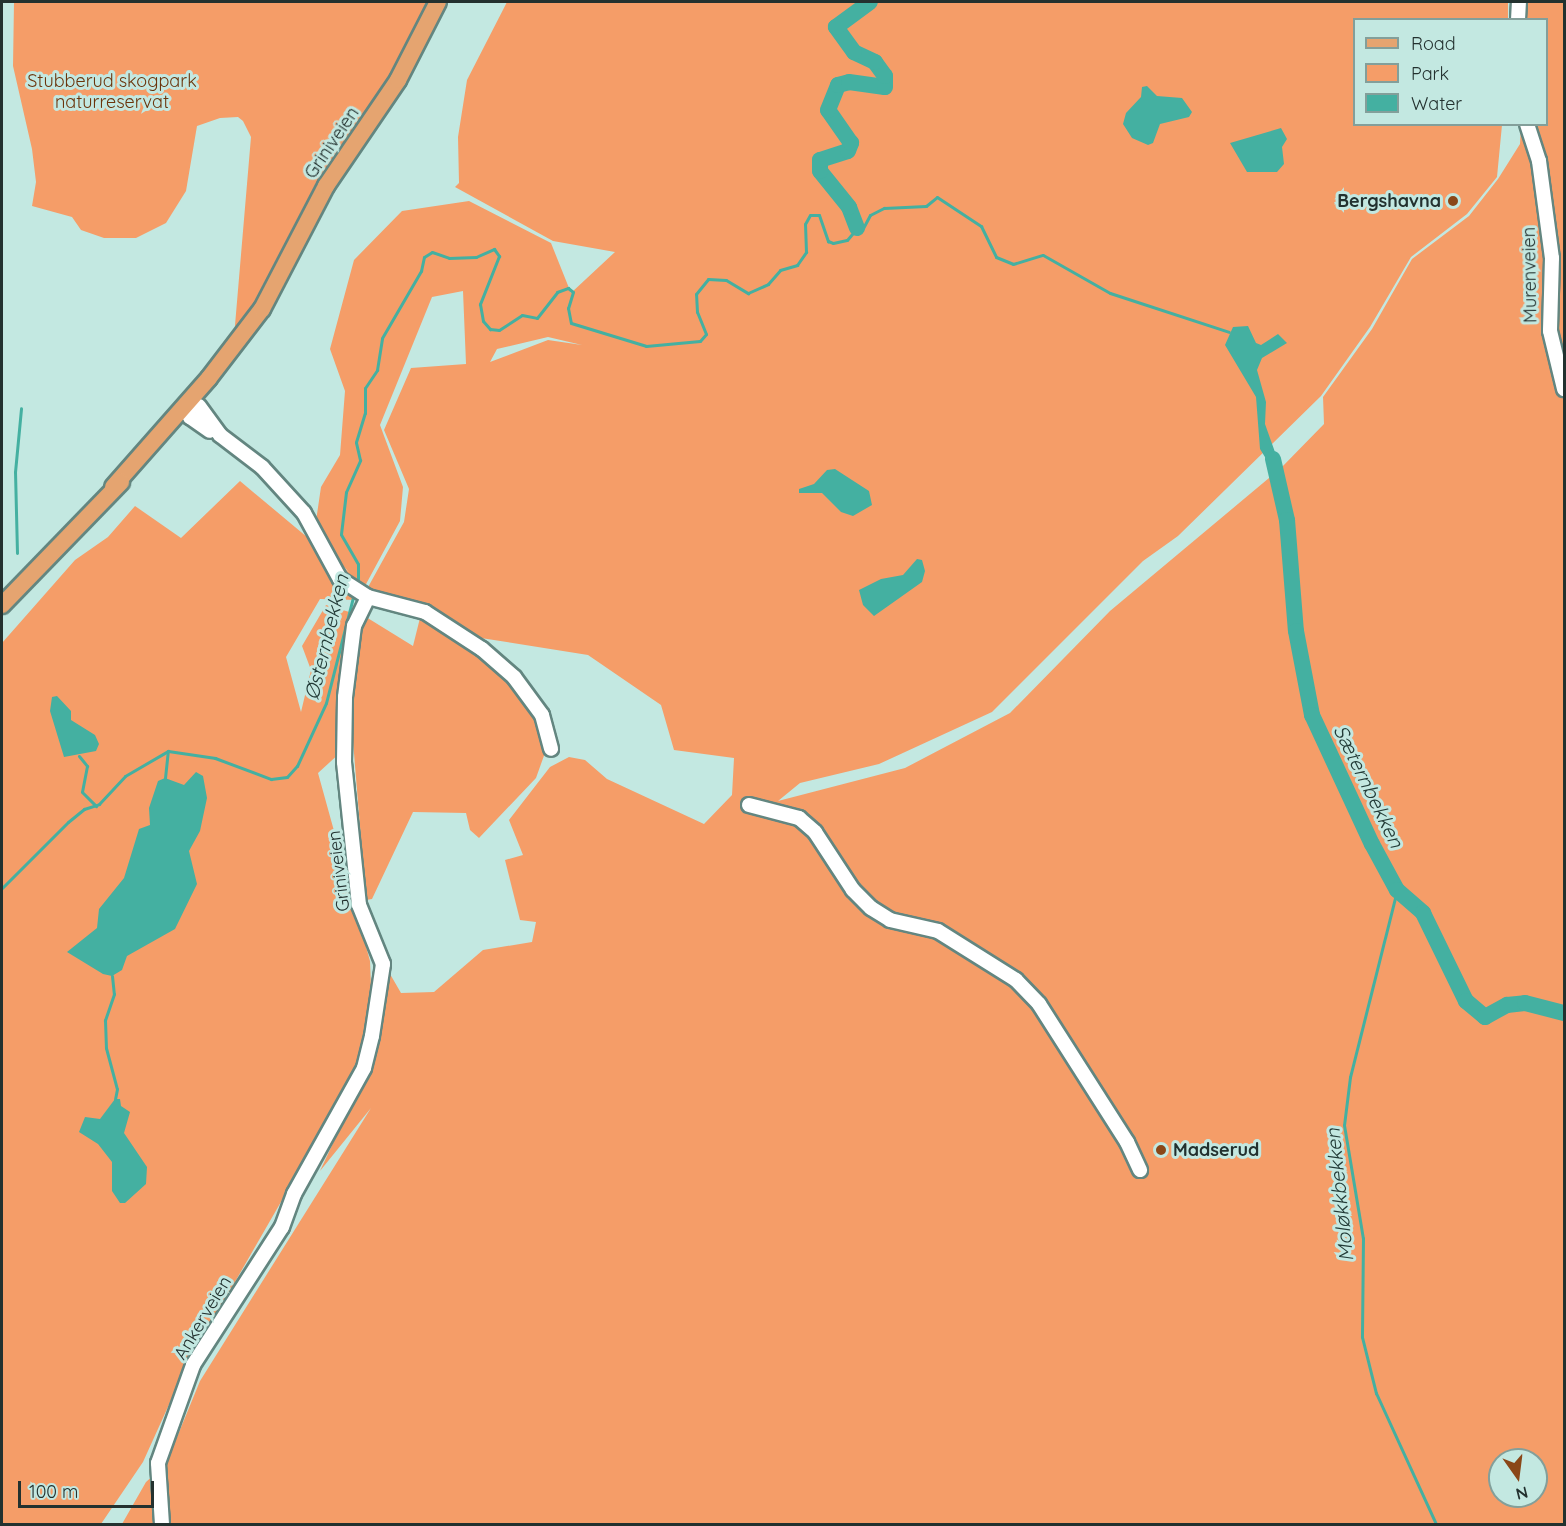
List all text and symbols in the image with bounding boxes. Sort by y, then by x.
legend [1353,18,1548,126]
text: Road [1411,32,1456,55]
text: Park [1411,62,1449,85]
park label: Stubberud skogpark naturreservat [27,71,197,113]
text: Water [1411,92,1462,115]
street label: Griniveien [300,103,364,183]
place label: Bergshavna [1337,190,1441,212]
marker: Bergshavna [1446,194,1460,208]
street label: Murenveien [1518,227,1542,323]
water label: Østernbekken [299,572,353,702]
water label: Sæternbekken [1329,721,1409,851]
street label: Griniveien [323,829,355,913]
water label: Moløkkbekken [1320,1127,1358,1263]
place label: Madserud [1173,1139,1259,1161]
marker: Madserud [1154,1143,1168,1157]
street label: Ankerveien [170,1272,236,1364]
north arrow [1488,1448,1548,1508]
scale bar [21,1469,158,1507]
text: 100 m [29,1480,78,1503]
text: N [1514,1482,1530,1505]

